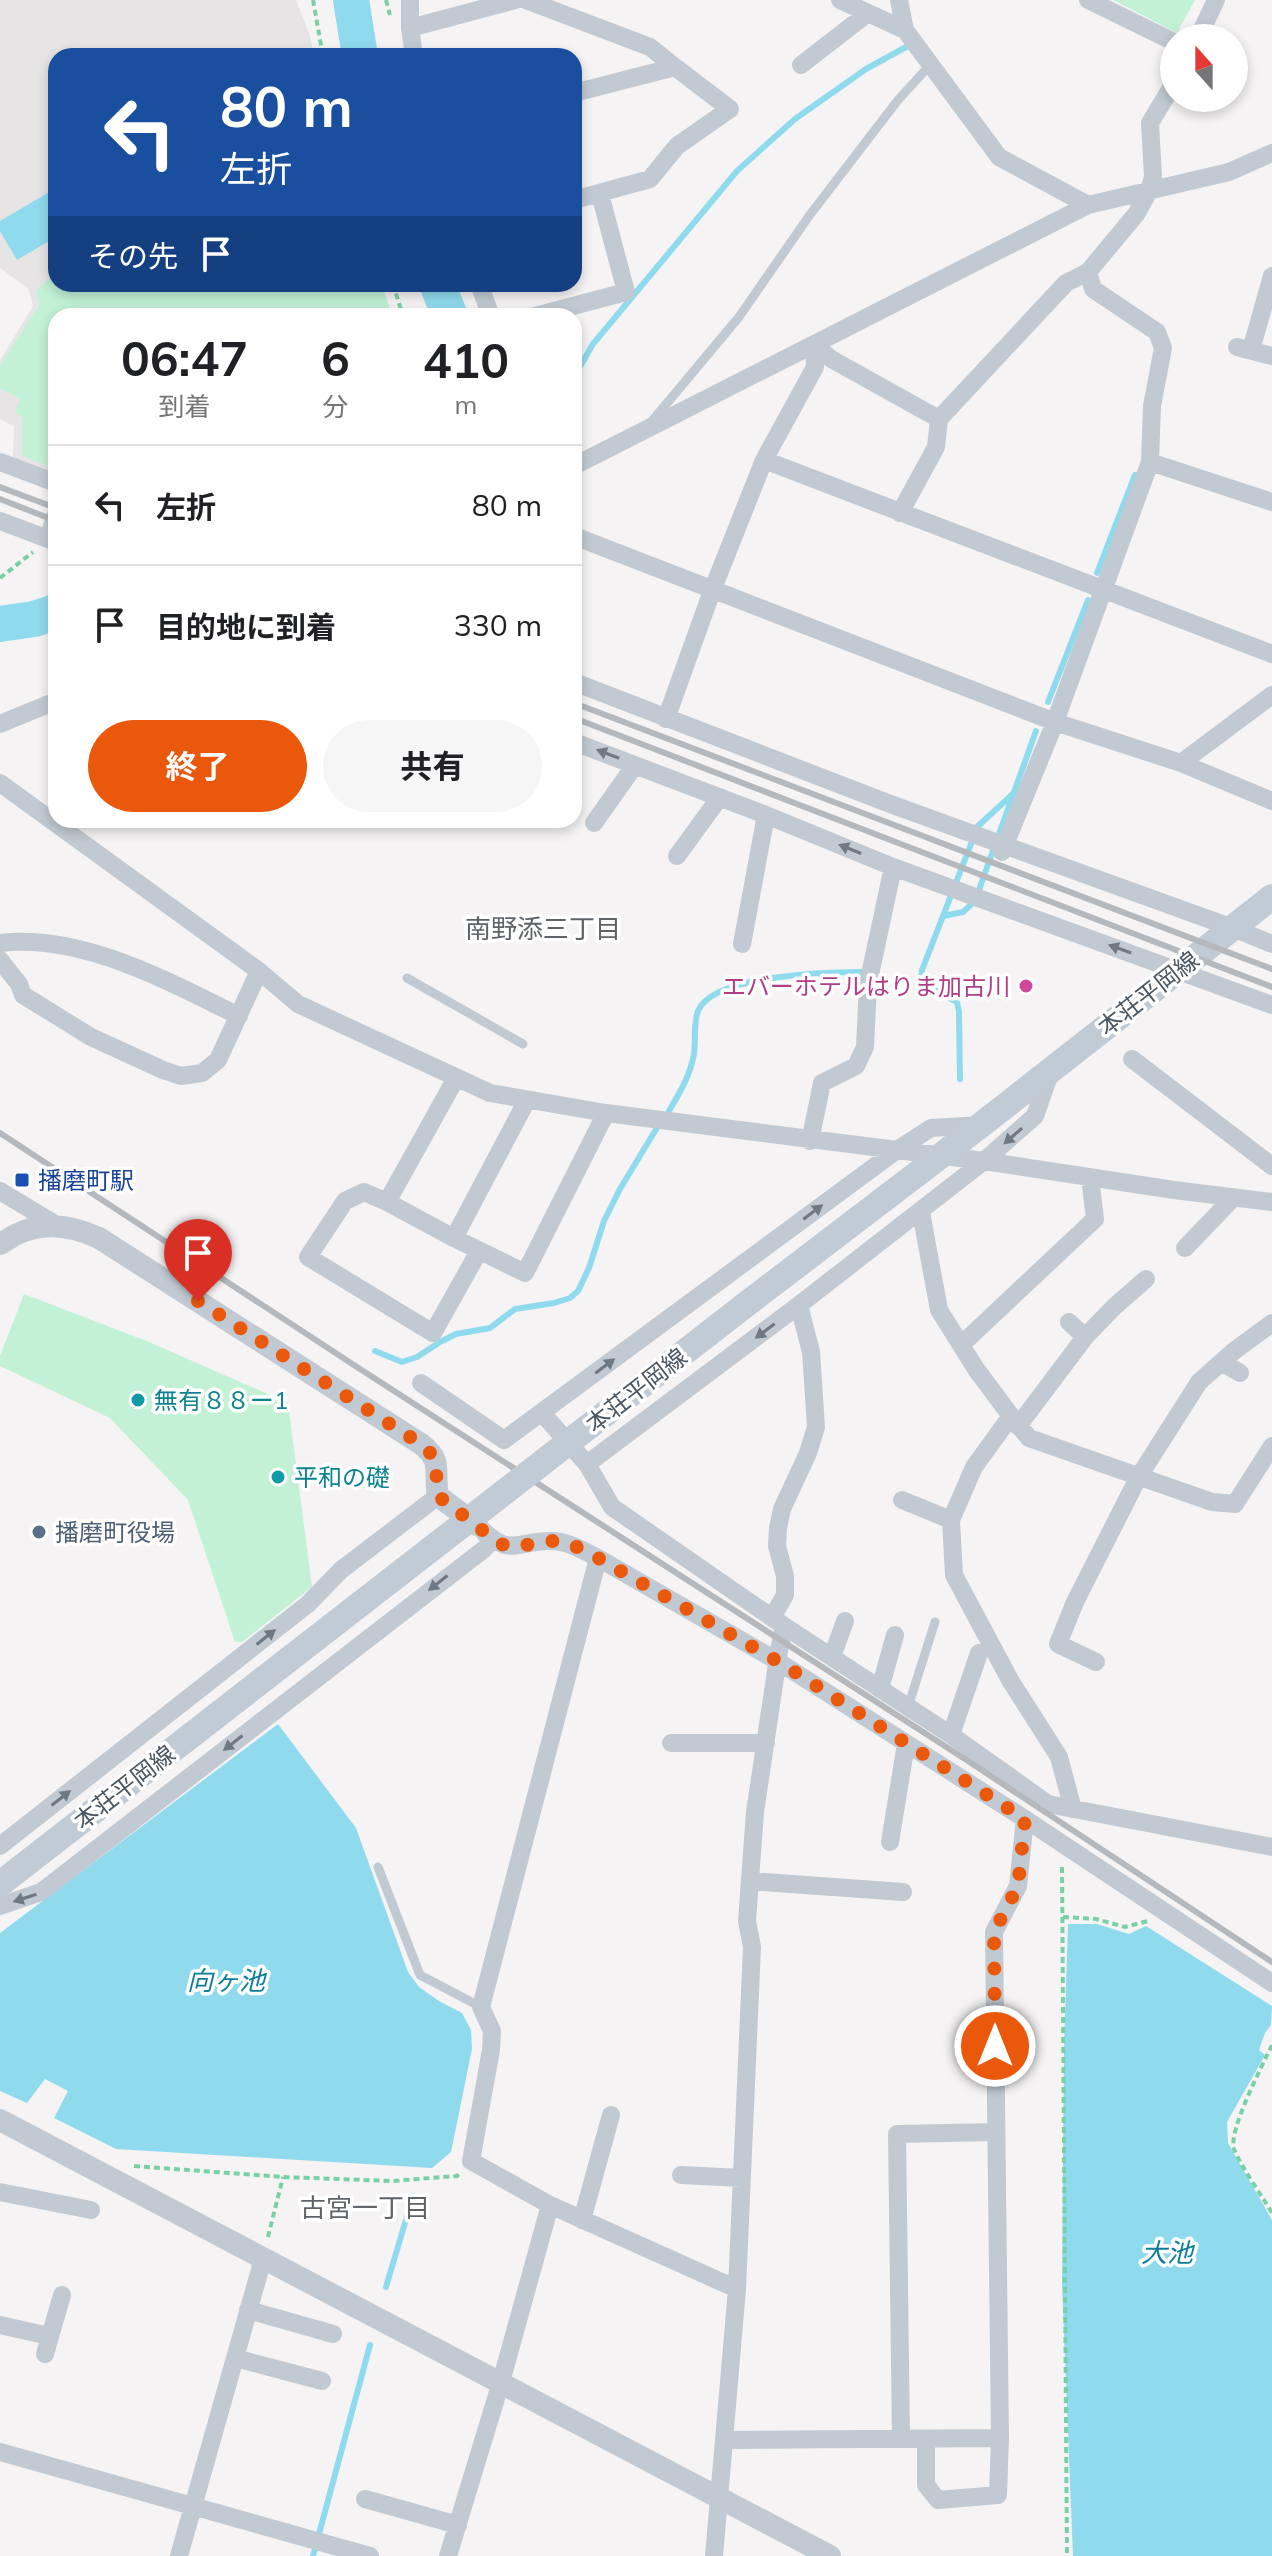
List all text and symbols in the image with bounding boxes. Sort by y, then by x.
north arrow [1160,24,1248,112]
map controls [1160,24,1248,112]
text: 80 m [220,71,353,141]
icon: left [88,80,192,184]
text: 左折 [220,146,292,191]
icon: arrive [194,232,238,276]
text: その先 [88,237,178,275]
text: 06:47 [121,328,248,388]
text: 6 [321,328,350,388]
text: 410 [423,330,509,390]
text: m [454,388,477,421]
text: 到着 [158,390,210,423]
text: 分 [322,390,348,423]
icon: left [88,483,132,527]
text: 80 m [472,486,542,524]
text: 左折 [156,488,216,526]
icon: arrive [88,603,132,647]
text: 330 m [454,606,542,644]
text: 目的地に到着 [156,608,336,646]
button: 終了 [88,720,307,812]
button: 共有 [323,720,542,812]
one-way arrow [596,747,620,760]
one-way arrow [838,843,862,856]
district label: 南野添三丁目 [465,912,621,945]
one-way arrow [1108,943,1132,955]
street label: 本荘平岡線 [1091,944,1205,1042]
place label: エバーホテルはりま加古川 [722,971,1010,1001]
marker: エバーホテルはりま加古川 [1017,977,1035,995]
one-way arrow [1004,1126,1023,1144]
place label: 播磨町駅 [38,1165,134,1195]
marker: 播磨町駅 [13,1171,31,1189]
one-way arrow [803,1204,824,1220]
pin [164,1219,232,1301]
icon: arrive [176,1231,220,1275]
one-way arrow [755,1322,775,1338]
street label: 本荘平岡線 [579,1341,693,1439]
one-way arrow [594,1359,615,1375]
place label: 無有８８ー1 [154,1385,288,1415]
marker: 無有８８ー1 [129,1391,147,1409]
place label: 平和の礎 [294,1462,390,1492]
marker: 平和の礎 [269,1468,287,1486]
place label: 播磨町役場 [55,1517,175,1547]
marker: 播磨町役場 [30,1523,48,1541]
one-way arrow [428,1575,448,1591]
one-way arrow [256,1629,276,1646]
one-way arrow [223,1734,243,1751]
street label: 本荘平岡線 [67,1738,181,1836]
one-way arrow [51,1790,71,1806]
one-way arrow [13,1892,37,1904]
water label: 向ヶ池 [187,1964,268,1997]
position arrow [953,2004,1037,2088]
district label: 古宮一丁目 [300,2191,430,2224]
water label: 大池 [1141,2236,1196,2269]

